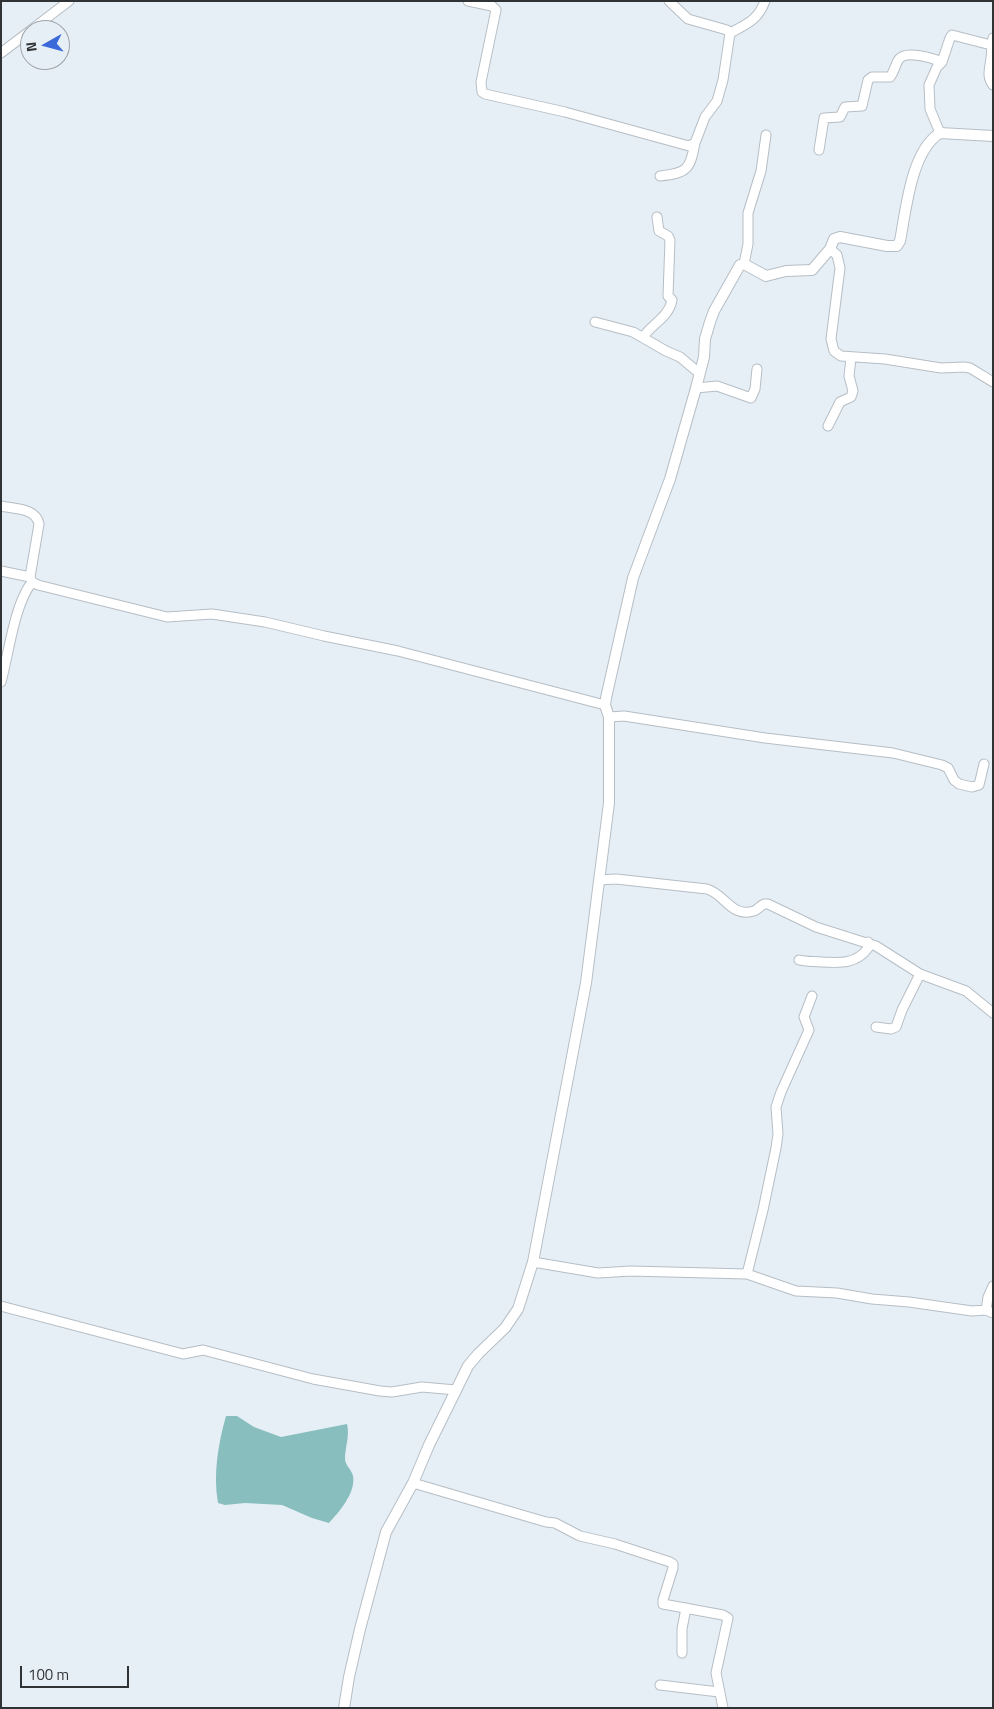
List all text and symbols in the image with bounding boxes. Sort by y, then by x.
north arrow [20,20,70,70]
text: N [20,41,42,53]
scale bar [22,1656,131,1688]
text: 100 m [28,1663,69,1686]

